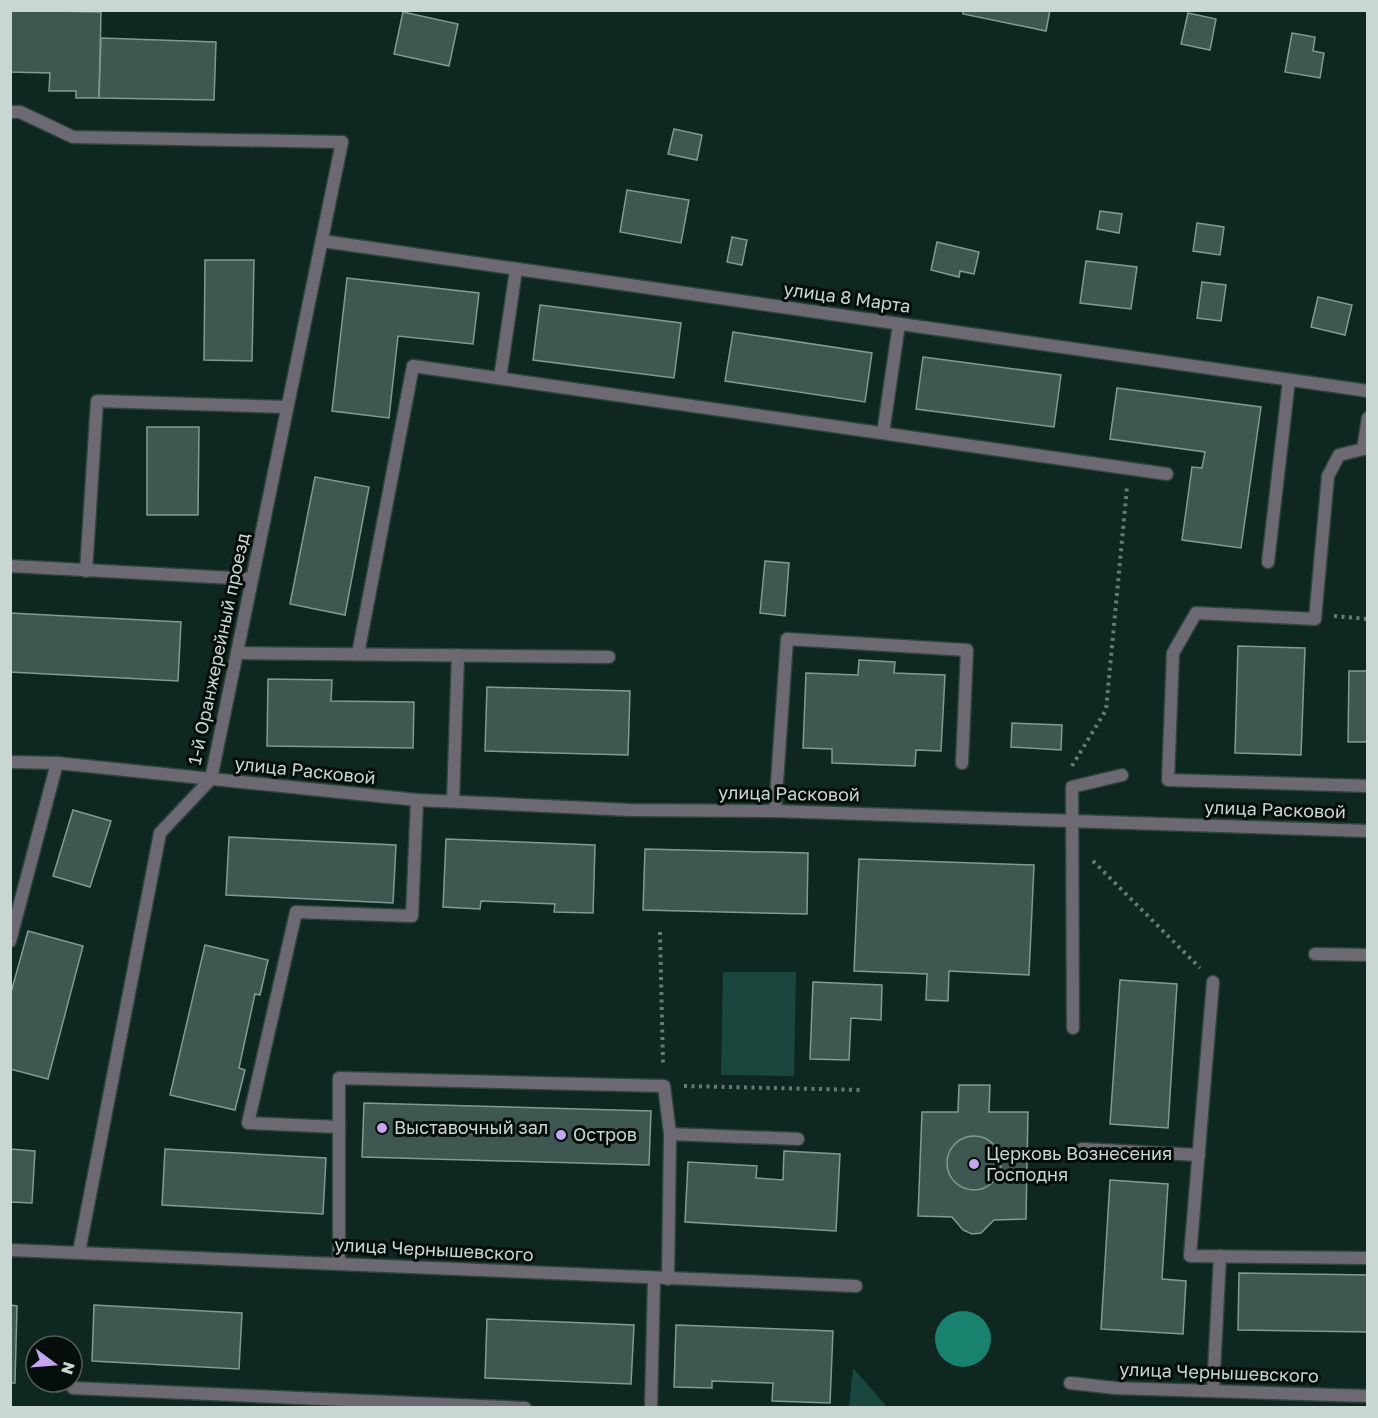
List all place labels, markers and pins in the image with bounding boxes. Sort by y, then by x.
place label: Выставочный зал [394,1116,548,1138]
marker: Выставочный зал [375,1121,389,1135]
place label: Остров [573,1123,637,1145]
marker: Остров [554,1128,568,1142]
place label: Церковь Вознесения Господня [986,1142,1172,1185]
marker: Церковь Вознесения Господня [967,1157,981,1171]

